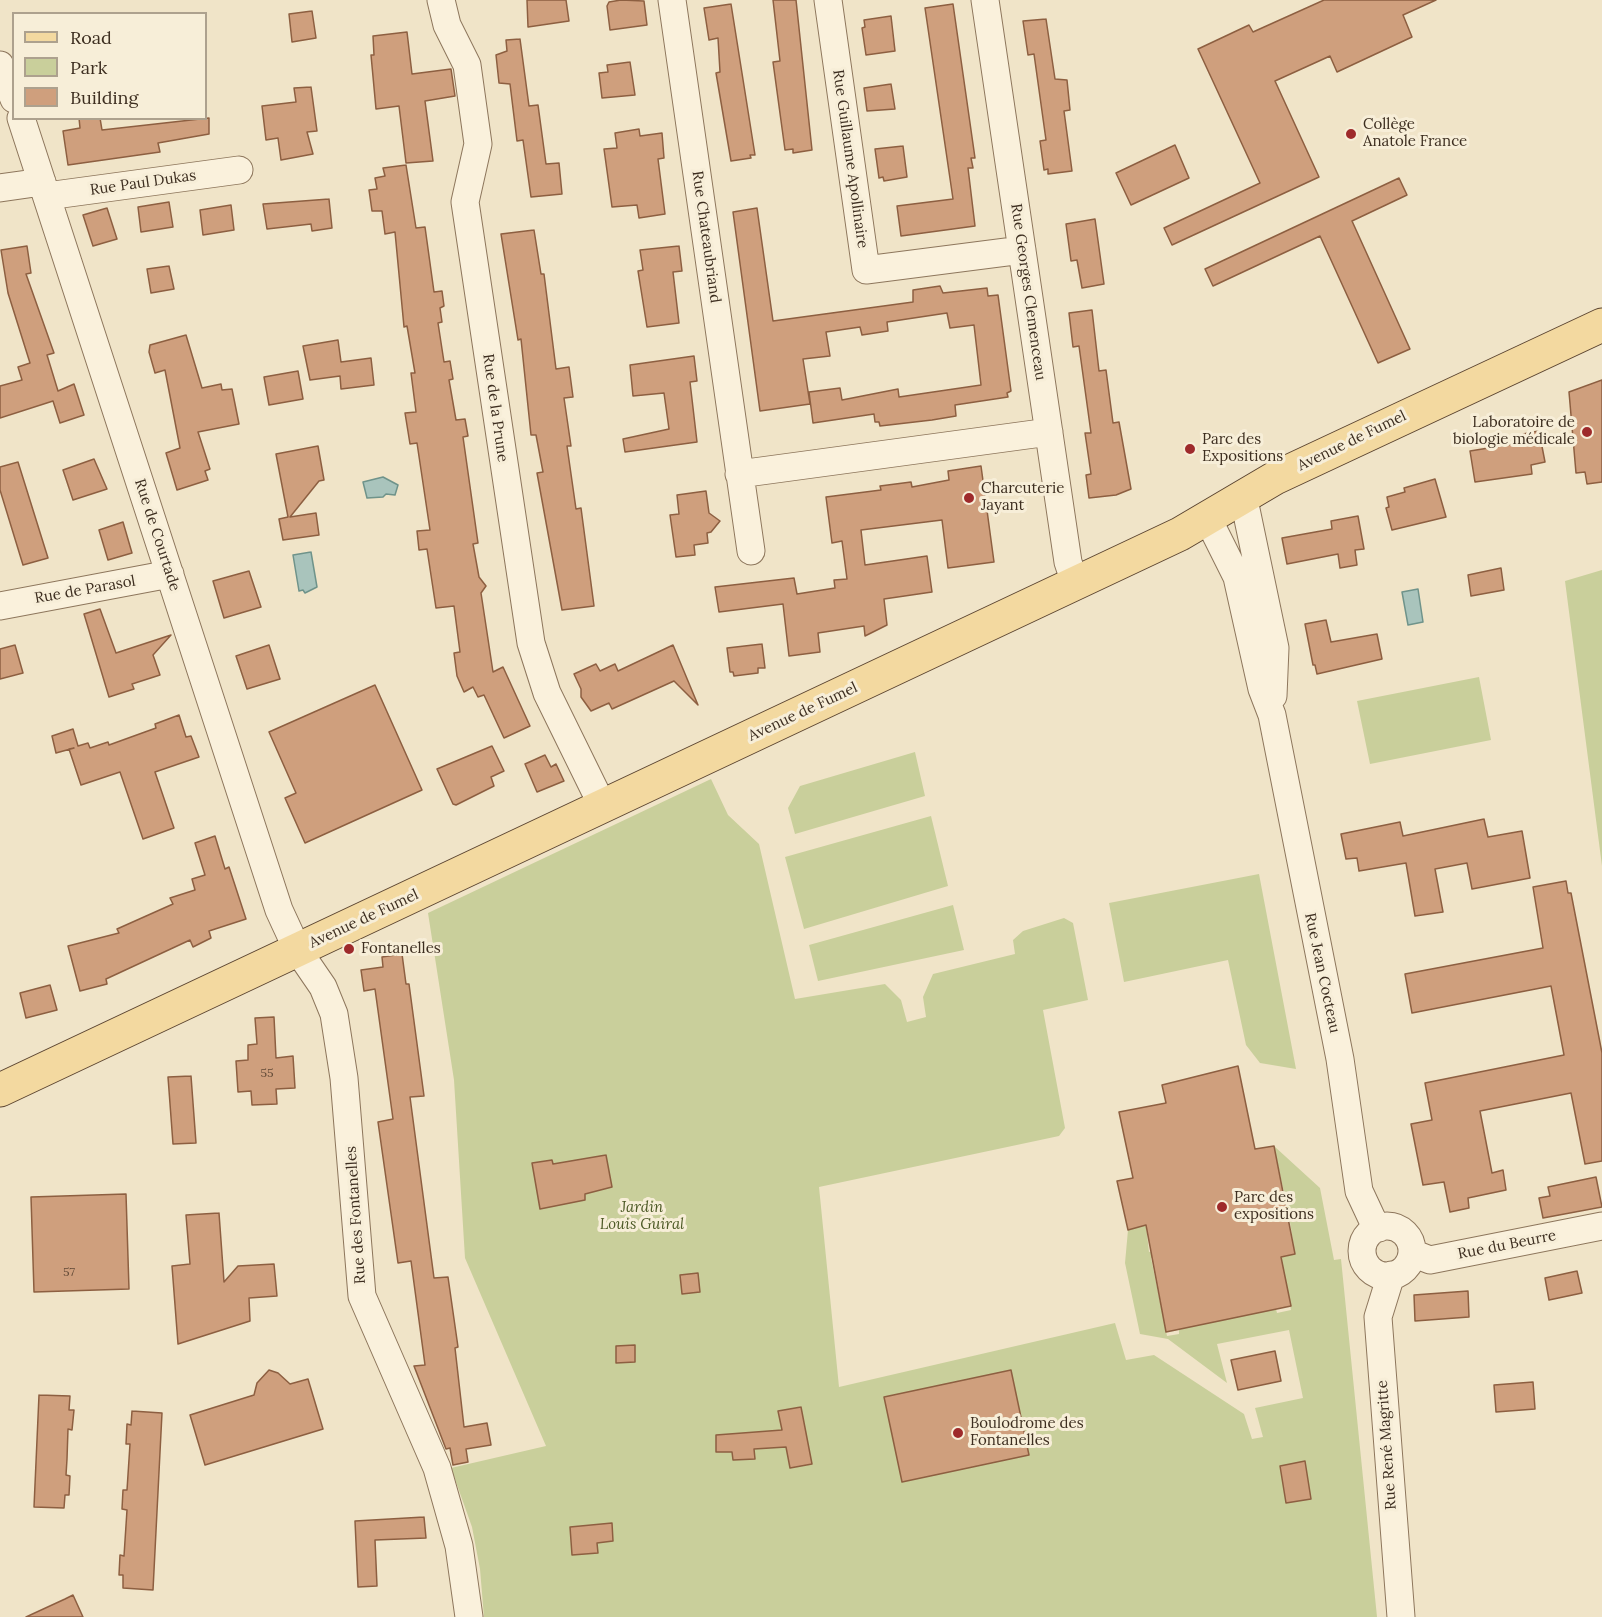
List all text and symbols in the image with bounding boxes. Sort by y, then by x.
legend [12,12,207,120]
text: Road [70,26,112,49]
text: Park [70,56,107,79]
street label: Rue Guillaume Apollinaire [829,68,871,250]
text: Building [70,86,138,109]
place label: Collège Anatole France [1363,116,1467,151]
marker: Collège Anatole France [1344,127,1358,141]
street label: Rue Paul Dukas [89,167,197,199]
street label: Rue Chateaubriand [688,170,724,304]
street label: Rue Georges Clemenceau [1007,202,1049,382]
street label: Rue de la Prune [479,353,511,463]
street label: Avenue de Fumel [1295,407,1409,475]
place label: Laboratoire de biologie médicale [1453,414,1575,449]
marker: Laboratoire de biologie médicale [1580,425,1594,439]
place label: Parc des Expositions [1202,431,1283,466]
marker: Parc des Expositions [1183,442,1197,456]
street label: Rue de Courtade [130,477,184,593]
place label: Charcuterie Jayant [981,480,1064,515]
marker: Charcuterie Jayant [962,491,976,505]
street label: Rue de Parasol [33,572,137,608]
street label: Avenue de Fumel [745,679,861,745]
street label: Avenue de Fumel [306,886,422,952]
street label: Rue Jean Cocteau [1300,911,1344,1035]
place label: Fontanelles [361,940,441,958]
marker: Fontanelles [342,942,356,956]
house number: 55 [260,1067,274,1081]
street label: Rue des Fontanelles [342,1145,370,1285]
place label: Parc des expositions [1234,1189,1314,1224]
park label: Jardin Louis Guiral [600,1199,684,1234]
marker: Parc des expositions [1215,1200,1229,1214]
street label: Rue du Beurre [1456,1227,1558,1263]
house number: 57 [63,1266,75,1280]
street label: Rue René Magritte [1373,1380,1401,1510]
place label: Boulodrome des Fontanelles [970,1415,1084,1450]
marker: Boulodrome des Fontanelles [951,1426,965,1440]

